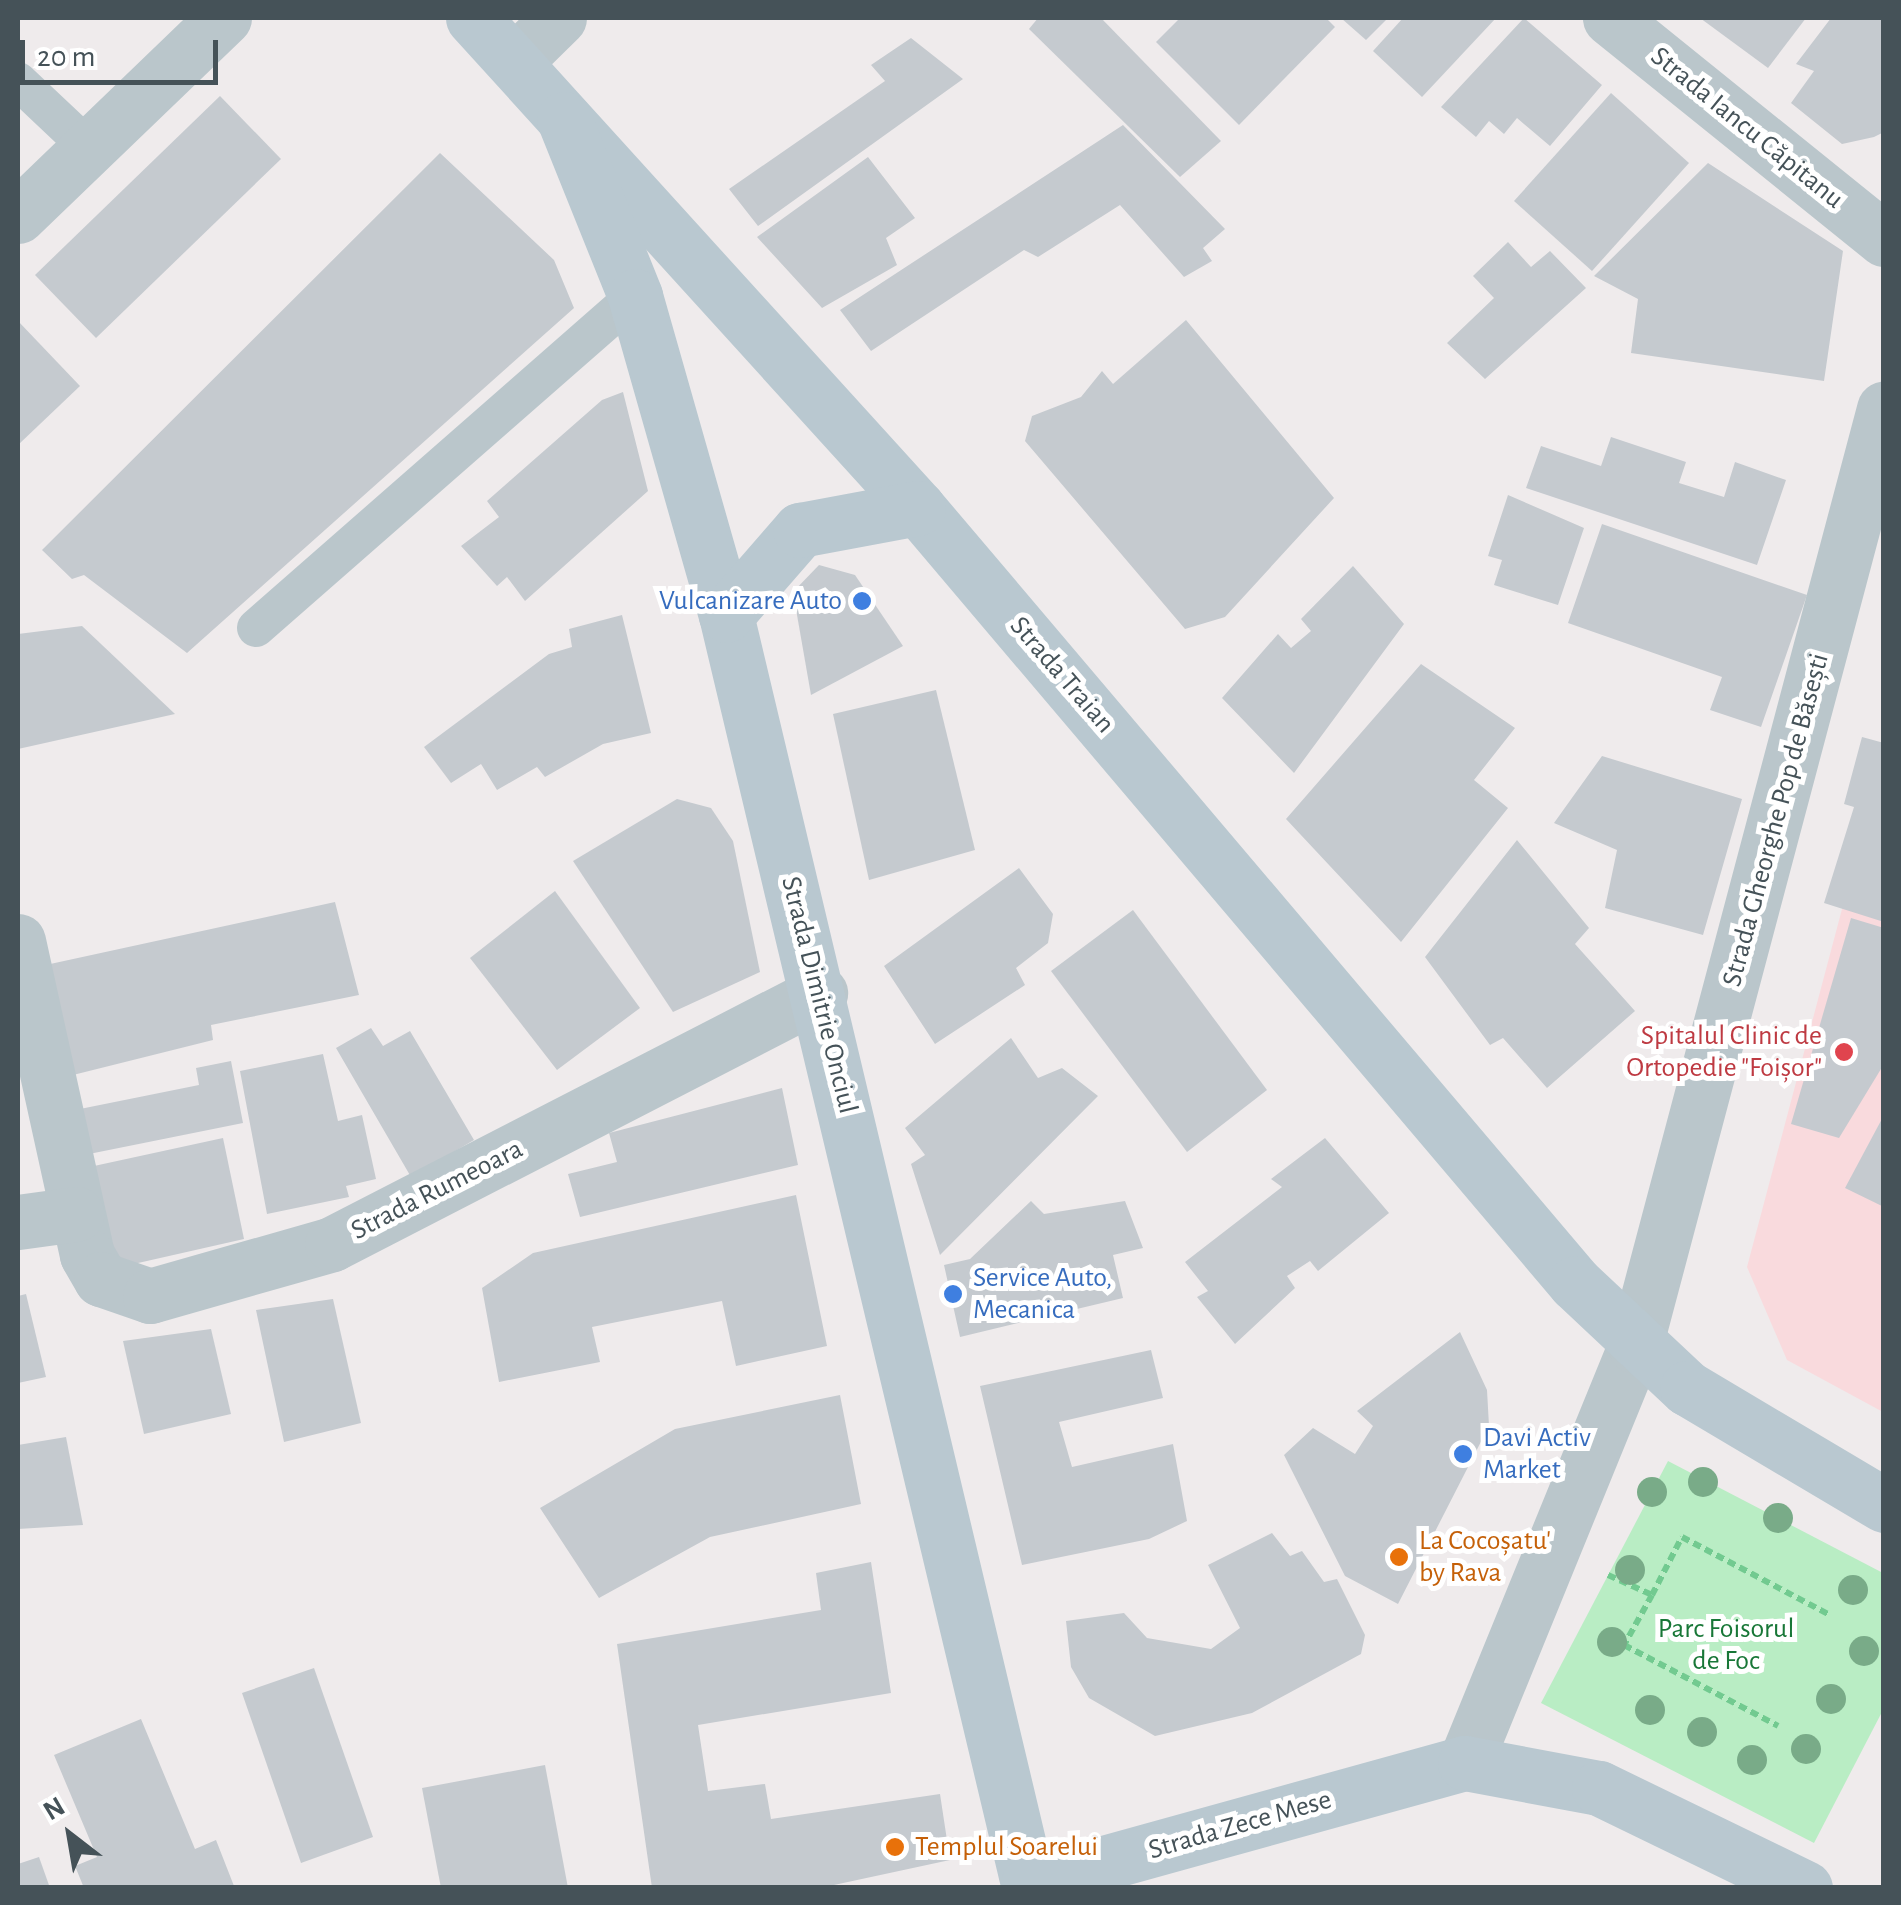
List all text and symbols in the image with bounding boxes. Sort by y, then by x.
scale bar [25,20,222,82]
street label: Strada Iancu Căpitanu [1644,40,1850,216]
text: 20 m [37,42,95,72]
place label: Vulcanizare Auto [659,584,842,618]
marker: Vulcanizare Auto [851,590,873,612]
street label: Strada Traian [1002,610,1122,740]
street label: Strada Gheorghe Pop de Băsești [1715,650,1837,990]
street label: Strada Dimitrie Onciul [773,873,865,1117]
place label: Spitalul Clinic de Ortopedie "Foișor" [1626,1019,1822,1085]
marker: Spitalul Clinic de Ortopedie "Foișor" [1831,1039,1857,1065]
street label: Strada Rumeoara [345,1132,529,1248]
place label: Service Auto, Mecanica [973,1261,1112,1327]
marker: Service Auto, Mecanica [942,1283,964,1305]
place label: Davi Activ Market [1483,1421,1591,1487]
marker: Davi Activ Market [1452,1443,1474,1465]
place label: La Cocoșatu' by Rava [1419,1524,1551,1590]
marker: La Cocoșatu' by Rava [1388,1546,1410,1568]
park label: Parc Foisorul de Foc [1658,1612,1794,1678]
street label: Strada Zece Mese [1145,1783,1335,1867]
north arrow [20,1785,120,1885]
text: N [39,1792,70,1826]
place label: Templul Soarelui [915,1830,1098,1864]
marker: Templul Soarelui [884,1836,906,1858]

